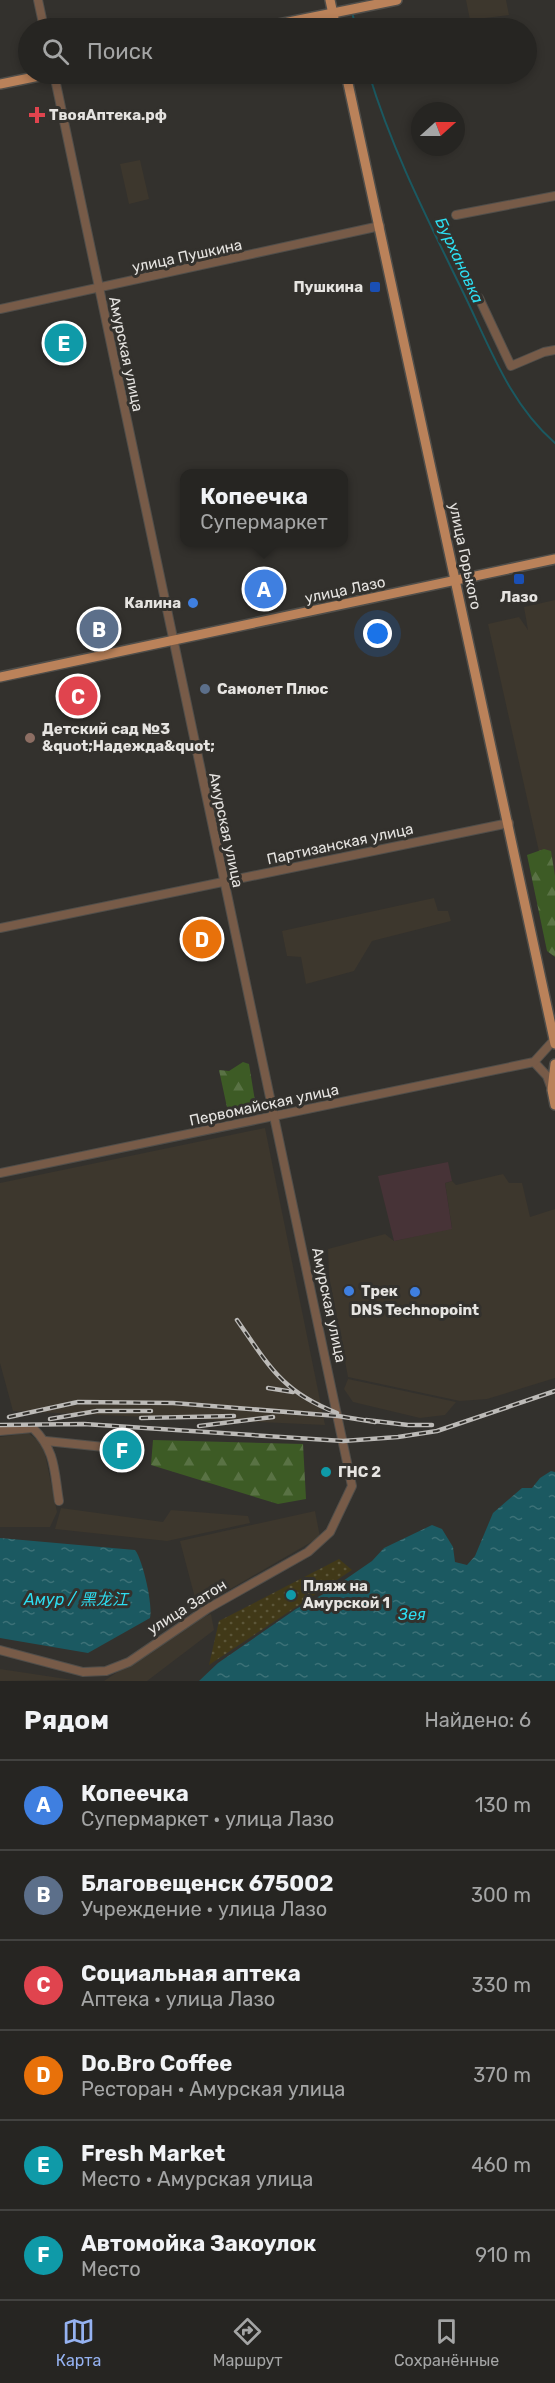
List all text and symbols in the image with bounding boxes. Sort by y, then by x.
search box [18,18,537,84]
icon: search [39,35,72,68]
text: Поиск [87,38,153,65]
north arrow [411,102,465,156]
place label: ТвояАптека.рф [49,106,167,124]
marker: ТвояАптека.рф [30,108,44,122]
water label: Бурхановка [431,214,488,306]
street label: улица Пушкина [130,236,244,276]
place label: Пушкина [293,278,363,296]
marker: Пушкина [368,280,382,294]
street label: Амурская улица [105,295,147,413]
pin: E [44,320,84,366]
popup [180,469,348,547]
text: Копеечка [200,483,308,510]
street label: улица Горького [445,501,485,611]
text: Супермаркет [200,510,328,534]
pin: A [244,566,284,612]
marker: Лазо [512,572,526,586]
street label: улица Лазо [303,573,387,607]
place label: Лазо [500,588,538,606]
place label: Калина [124,594,181,612]
marker: Калина [186,596,200,610]
pin: B [80,606,118,652]
your location [363,619,392,648]
pin: C [58,674,98,718]
place label: Самолет Плюс [217,680,329,698]
marker: Самолет Плюс [198,682,212,696]
place label: Детский сад №3 &quot;Надежда&quot; [42,720,215,755]
marker: Детский сад №3 &quot;Надежда&quot; [23,731,37,745]
street label: Амурская улица [205,771,247,889]
street label: Партизанская улица [265,820,415,868]
pin: D [182,916,222,962]
street label: Первомайская улица [188,1080,340,1130]
street label: Амурская улица [308,1246,350,1364]
place label: Трек [361,1282,398,1300]
marker: Трек [342,1284,356,1298]
marker: DNS Technopoint [408,1285,422,1299]
place label: DNS Technopoint [351,1301,479,1319]
pin: F [102,1428,142,1472]
place label: ГНС 2 [338,1463,381,1481]
marker: ГНС 2 [319,1465,333,1479]
street label: улица Затон [144,1576,230,1638]
place label: Пляж на Амурской 1 [303,1577,390,1612]
marker: Пляж на Амурской 1 [284,1588,298,1602]
water label: Амур / 黑龙江 [23,1590,130,1609]
water label: Зея [397,1605,426,1624]
text: Рядом [24,1705,109,1736]
text: Найдено: 6 [425,1708,531,1732]
text: Копеечка [81,1780,189,1807]
text: A [36,1793,51,1817]
text: 130 m [475,1793,531,1817]
text: Супермаркет · улица Лазо [81,1807,334,1831]
text: Благовещенск 675002 [81,1870,333,1897]
text: B [36,1883,51,1907]
text: 300 m [471,1883,531,1907]
text: Учреждение · улица Лазо [81,1897,327,1921]
text: Социальная аптека [81,1960,301,1987]
text: C [36,1973,51,1997]
text: 330 m [472,1973,531,1997]
text: Аптека · улица Лазо [81,1987,275,2011]
text: Do.Bro Coffee [81,2050,232,2077]
text: D [36,2063,51,2087]
text: 370 m [473,2063,531,2087]
text: Ресторан · Амурская улица [81,2077,345,2101]
text: Fresh Market [81,2140,225,2167]
text: E [37,2153,50,2177]
text: 460 m [471,2153,531,2177]
text: Место · Амурская улица [81,2167,313,2191]
text: Автомойка Закоулок [81,2230,316,2257]
text: F [37,2243,50,2267]
text: 910 m [475,2243,531,2267]
text: Место [81,2257,141,2281]
tab: Карта [56,2315,101,2370]
tab: Маршрут [213,2315,283,2370]
tab: Сохранённые [394,2315,499,2370]

